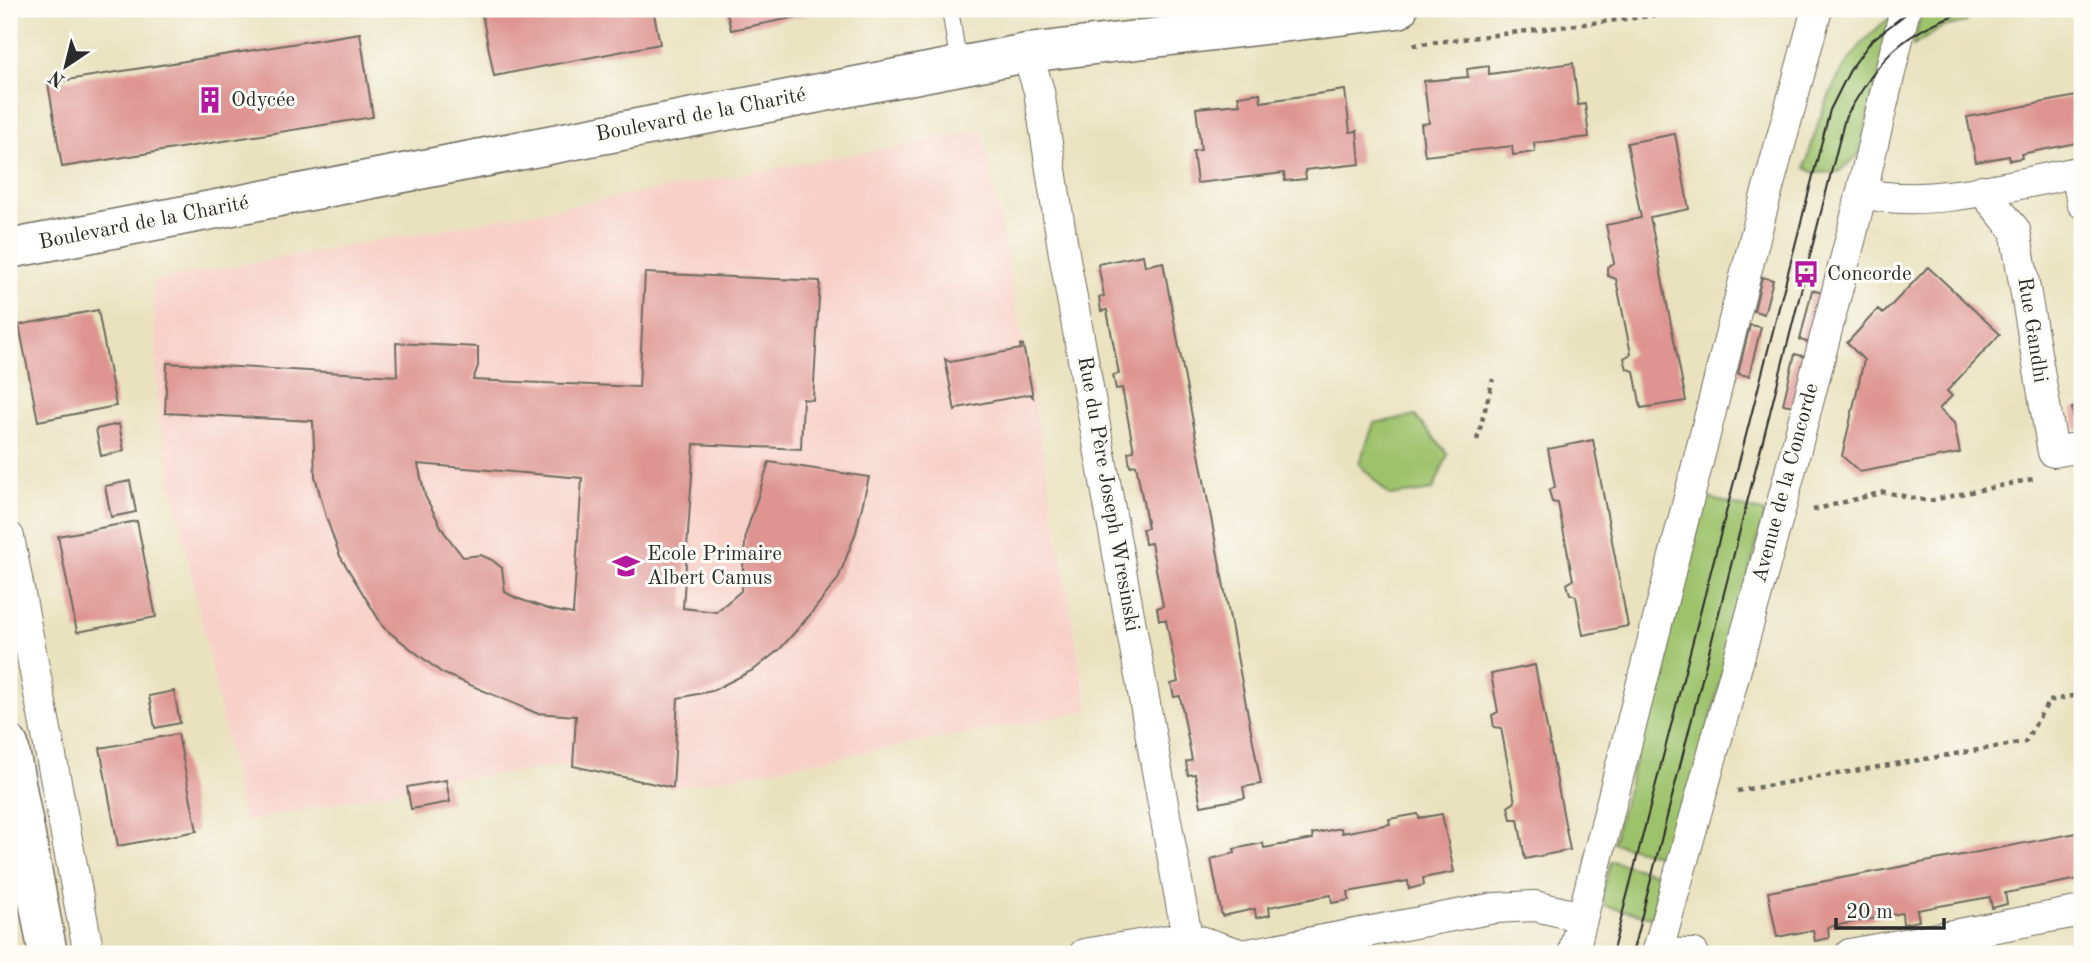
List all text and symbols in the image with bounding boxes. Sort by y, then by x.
north arrow [32,32,102,102]
text: N [46,66,69,90]
street label: Boulevard de la Charité [594,84,808,146]
building icon: Odycée [195,85,225,115]
place label: Odycée [231,90,295,111]
street label: Boulevard de la Charité [37,192,251,254]
bus stop icon: Concorde [1791,259,1821,289]
place label: Concorde [1827,264,1912,285]
street label: Rue Gandhi [2013,276,2051,384]
street label: Rue du Père Joseph Wresinski [1073,355,1143,633]
street label: Avenue de la Concorde [1749,381,1823,585]
place label: Ecole Primaire Albert Camus [647,544,782,589]
school or university icon: Ecole Primaire Albert Camus [611,551,641,581]
scale bar [1836,886,1944,930]
text: 20 m [1846,902,1893,923]

